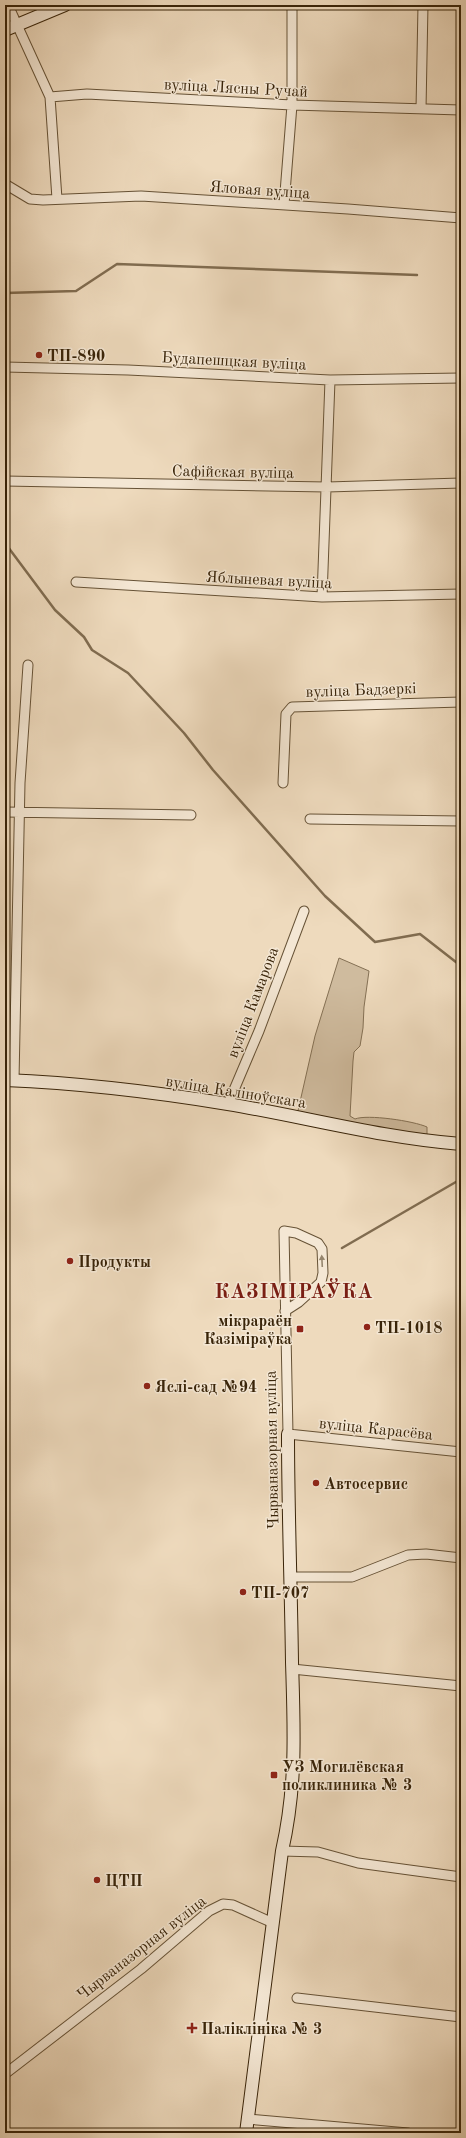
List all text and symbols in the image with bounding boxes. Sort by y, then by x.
street label: вуліца Лясны Ручай [163,77,308,101]
street label: Яловая вуліца [209,180,311,202]
place label: ТП-890 [47,349,105,365]
marker: ТП-890 [34,350,44,360]
street label: Будапешцкая вуліца [161,350,307,374]
street label: Сафійская вуліца [172,464,294,482]
street label: Яблыневая вуліца [205,570,333,592]
street label: вуліца Бадзеркі [305,681,417,701]
street label: вуліца Камарова [225,945,282,1060]
street label: вуліца Каліноўскага [164,1074,307,1112]
one-way arrow [319,1254,325,1267]
place label: Продукты [78,1255,151,1271]
marker: Продукты [65,1256,75,1266]
district label: КАЗІМІРАЎКА [214,1278,374,1303]
place label: мікрараён Казіміраўка [204,1314,292,1348]
place label: ТП-1018 [375,1321,443,1337]
marker: ТП-1018 [362,1322,372,1332]
marker: мікрараён Казіміраўка [295,1324,305,1334]
street label: Чырваназорная вуліца [264,1370,282,1530]
place label: Яслі-сад №94 [155,1380,257,1396]
marker: Яслі-сад №94 [142,1381,152,1391]
street label: вуліца Карасёва [318,1416,434,1444]
place label: Автосервис [324,1477,408,1493]
marker: Автосервис [311,1478,321,1488]
place label: ТП-707 [251,1586,309,1602]
marker: ТП-707 [238,1587,248,1597]
place label: УЗ Могилёвская поликлиника № 3 [282,1760,412,1794]
marker: УЗ Могилёвская поликлиника № 3 [269,1770,279,1780]
place label: ЦТП [105,1874,143,1890]
marker: ЦТП [92,1875,102,1885]
street label: Чырваназорная вуліца [75,1893,210,2004]
marker: Паліклініка № 3 [186,2022,198,2034]
place label: Паліклініка № 3 [201,2022,322,2038]

